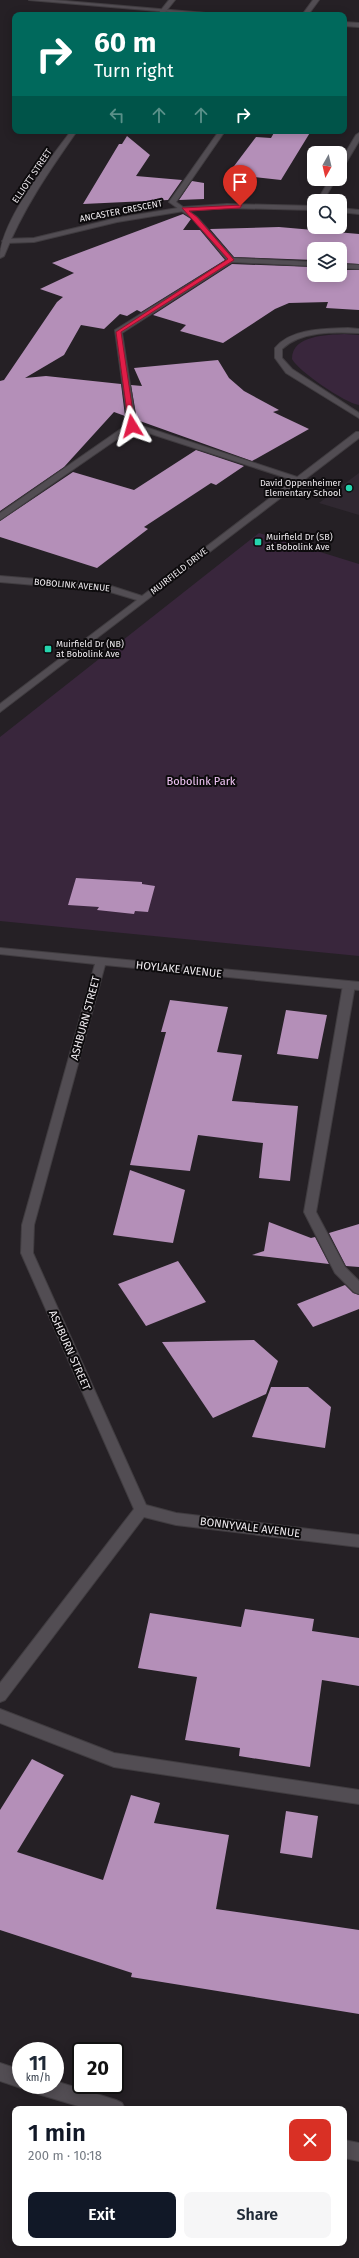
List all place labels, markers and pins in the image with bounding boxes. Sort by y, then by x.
pin [223,165,257,206]
place label: David Oppenheimer Elementary School [260,478,342,498]
marker: David Oppenheimer Elementary School [344,483,354,493]
place label: Muirfield Dr (SB) at Bobolink Ave [266,532,333,552]
marker: Muirfield Dr (SB) at Bobolink Ave [253,537,263,547]
place label: Muirfield Dr (NB) at Bobolink Ave [56,639,124,659]
marker: Muirfield Dr (NB) at Bobolink Ave [43,644,53,654]

